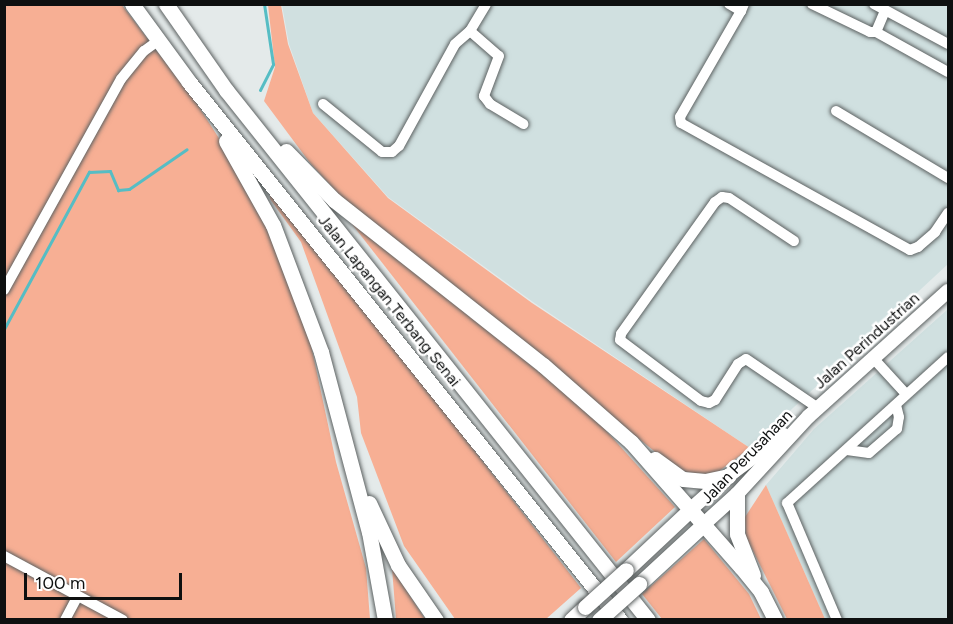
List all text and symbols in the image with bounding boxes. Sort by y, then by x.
street label: Jalan Lapangan Terbang Senai [314,211,464,391]
street label: Jalan Perindustrian [810,289,924,393]
street label: Jalan Perusahaan [697,406,797,508]
scale bar [27,561,184,599]
text: 100 m [35,572,85,594]

